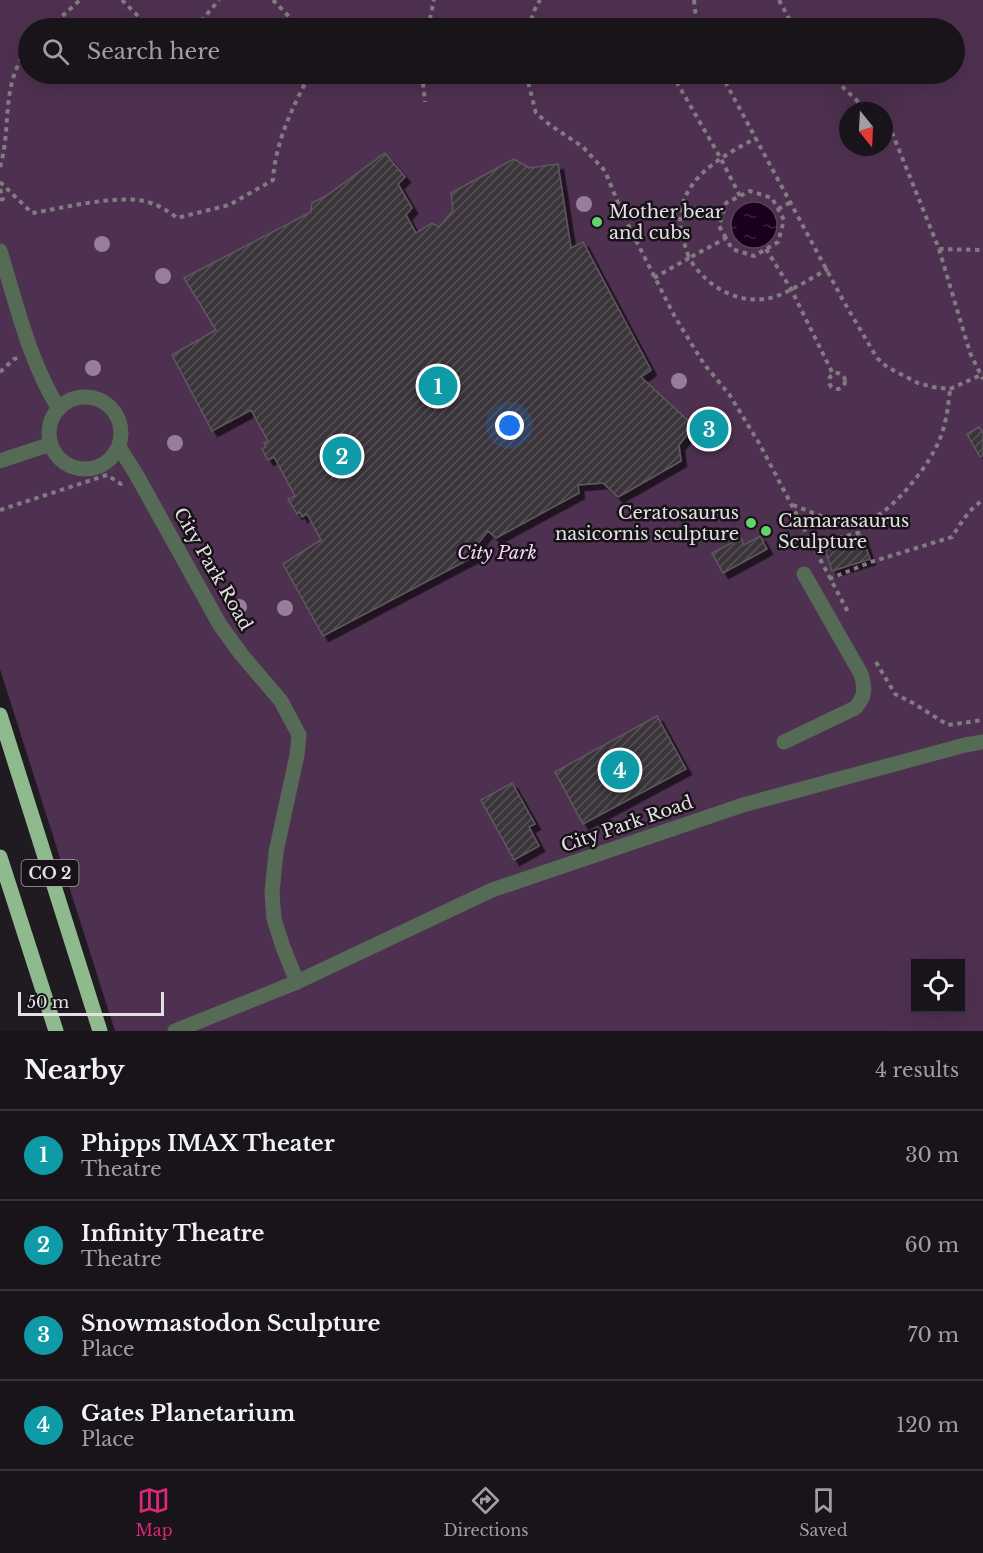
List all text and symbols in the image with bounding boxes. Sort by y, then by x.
search box [18,18,965,84]
icon: search [39,35,72,68]
text: Search here [87,38,220,65]
north arrow [839,102,893,156]
place label: Mother bear and cubs [609,201,724,244]
marker: Mother bear and cubs [590,215,604,229]
pin: 1 [418,364,458,408]
pin: 3 [690,406,728,452]
your location [495,411,524,440]
pin: 2 [322,434,362,478]
place label: Ceratosaurus nasicornis sculpture [555,502,739,545]
street label: City Park Road [169,504,257,634]
place label: Camarasaurus Sculpture [778,510,909,553]
marker: Ceratosaurus nasicornis sculpture [744,516,758,530]
marker: Camarasaurus Sculpture [759,524,773,538]
park label: City Park [457,542,537,564]
pin: 4 [600,748,640,792]
street label: City Park Road [558,791,696,857]
road number: CO 2 [22,860,78,886]
map controls [911,959,965,1013]
button: locate [911,959,965,1013]
scale bar [18,989,164,1016]
text: 50 m [27,992,69,1012]
text: Nearby [24,1054,125,1086]
text: 4 results [875,1058,959,1082]
text: Phipps IMAX Theater [81,1130,335,1157]
text: 1 [39,1143,48,1167]
text: 30 m [905,1143,959,1167]
text: Theatre [81,1157,162,1181]
text: Infinity Theatre [81,1220,264,1247]
text: 2 [37,1233,50,1257]
text: 60 m [905,1233,959,1257]
text: Theatre [81,1247,162,1271]
text: Snowmastodon Sculpture [81,1310,380,1337]
text: 3 [37,1323,50,1347]
text: 70 m [907,1323,959,1347]
text: Place [81,1337,135,1361]
text: Gates Planetarium [81,1400,295,1427]
text: 4 [37,1413,50,1437]
text: 120 m [896,1413,959,1437]
text: Place [81,1427,135,1451]
tab: Map [135,1484,173,1540]
tab: Directions [443,1484,528,1540]
tab: Saved [799,1484,848,1540]

